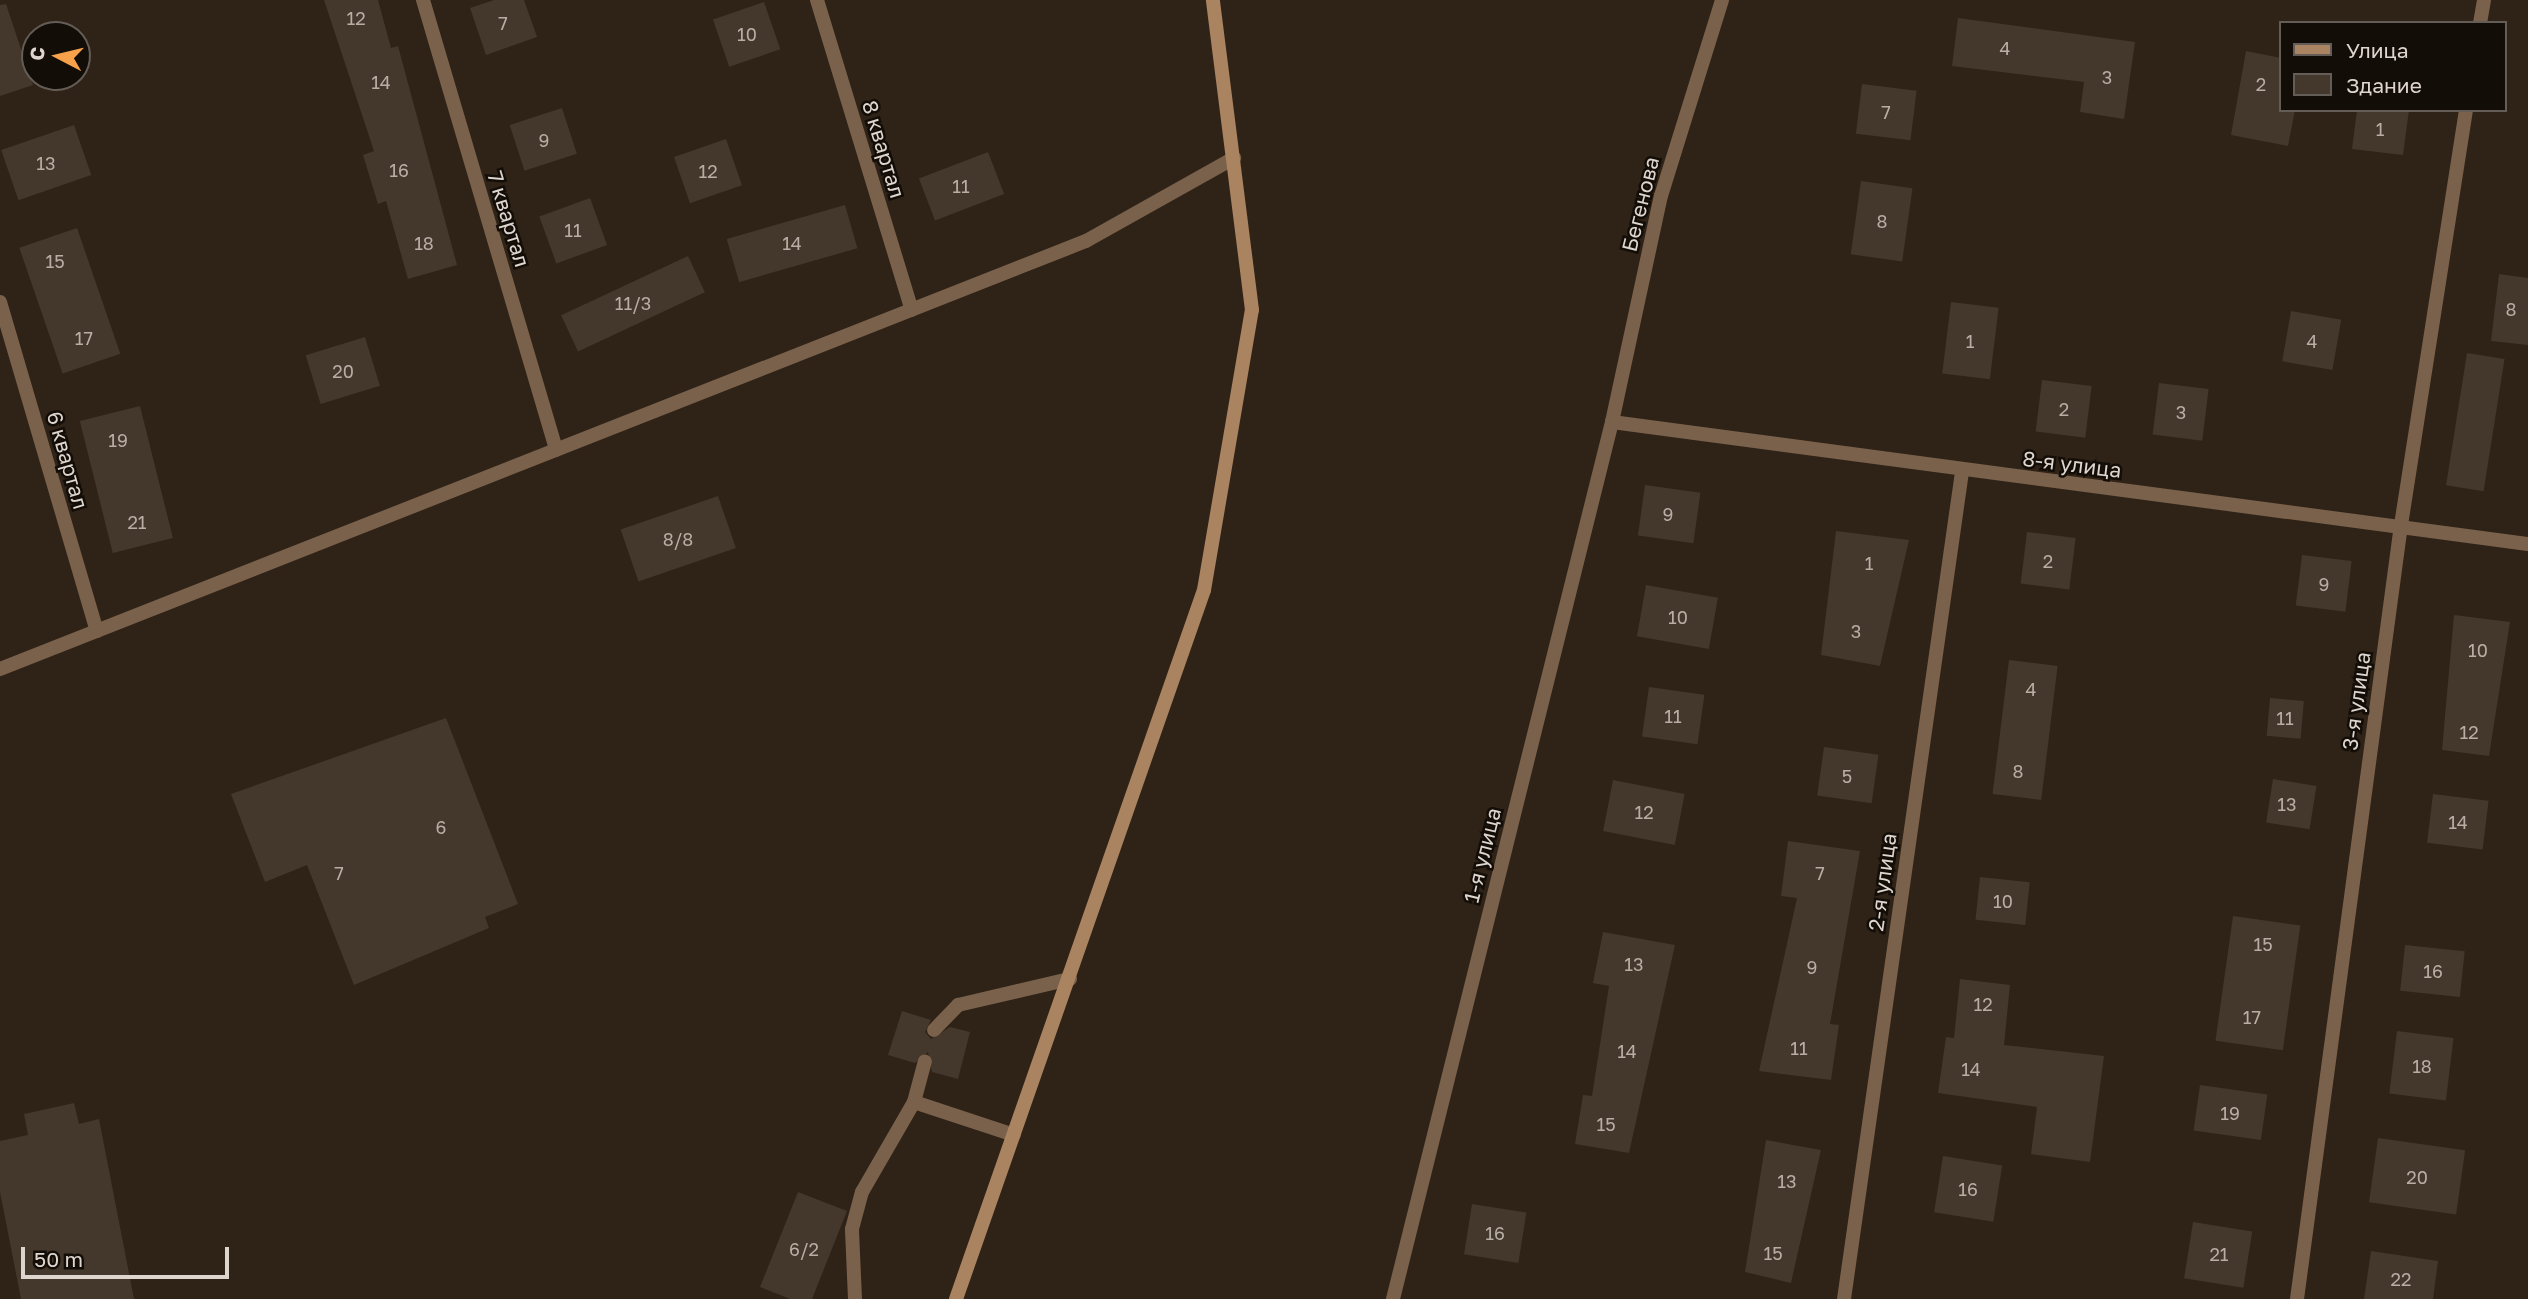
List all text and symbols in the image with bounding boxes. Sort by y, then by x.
house number: 12 [346,7,366,29]
house number: 7 [498,12,508,34]
north arrow [21,21,91,91]
legend [2280,21,2507,112]
house number: 10 [737,23,757,45]
house number: 4 [2000,37,2010,59]
text: Улица [2346,37,2409,63]
text: С [24,46,49,62]
house number: 3 [2102,66,2112,88]
house number: 14 [371,71,391,93]
text: Здание [2346,72,2422,98]
house number: 2 [2256,73,2266,95]
street label: 8 квартал [857,97,911,201]
house number: 7 [1881,101,1891,123]
house number: 1 [2376,118,2384,140]
house number: 9 [539,129,549,151]
house number: 13 [36,152,56,174]
street label: Бегенова [1616,154,1664,254]
house number: 16 [389,159,409,181]
house number: 12 [698,160,718,182]
street label: 7 квартал [482,168,536,270]
house number: 11 [952,175,970,197]
house number: 8 [1877,210,1887,232]
house number: 11 [564,219,582,241]
house number: 18 [414,232,434,254]
house number: 14 [782,232,802,254]
house number: 15 [45,250,65,272]
house number: 11/3 [615,292,651,314]
house number: 8 [2506,298,2516,320]
house number: 17 [75,327,93,349]
house number: 1 [1966,330,1974,352]
house number: 4 [2307,330,2317,352]
house number: 20 [332,360,354,382]
house number: 2 [2059,398,2069,420]
house number: 3 [2176,401,2186,423]
street label: 6 квартал [42,408,94,512]
house number: 19 [108,429,128,451]
street label: 8-я улица [2021,445,2123,483]
house number: 9 [1663,503,1673,525]
house number: 21 [127,511,147,533]
house number: 8/8 [663,528,693,550]
house number: 2 [2043,550,2053,572]
house number: 1 [1865,552,1873,574]
house number: 9 [2319,573,2329,595]
house number: 10 [1668,606,1688,628]
house number: 3 [1851,620,1861,642]
house number: 10 [2468,639,2488,661]
street label: 3-я улица [2337,650,2375,752]
house number: 4 [2026,678,2036,700]
house number: 11 [1664,705,1682,727]
house number: 11 [2276,707,2294,729]
house number: 12 [2459,721,2479,743]
house number: 8 [2013,760,2023,782]
house number: 5 [1842,765,1852,787]
house number: 13 [2277,793,2297,815]
house number: 12 [1634,801,1654,823]
street label: 1-я улица [1458,805,1506,905]
house number: 14 [2448,811,2468,833]
house number: 6 [436,816,446,838]
street label: 2-я улица [1863,831,1901,933]
house number: 7 [334,862,344,884]
house number: 7 [1815,862,1825,884]
house number: 10 [1993,890,2013,912]
house number: 15 [2253,933,2273,955]
house number: 13 [1624,953,1644,975]
house number: 9 [1807,956,1817,978]
house number: 16 [2423,960,2443,982]
house number: 12 [1973,993,1993,1015]
house number: 17 [2243,1006,2261,1028]
house number: 11 [1790,1037,1808,1059]
house number: 14 [1617,1040,1637,1062]
house number: 18 [2412,1055,2432,1077]
house number: 14 [1961,1058,1981,1080]
house number: 19 [2220,1102,2240,1124]
house number: 15 [1596,1113,1616,1135]
house number: 20 [2406,1166,2428,1188]
house number: 13 [1777,1170,1797,1192]
house number: 16 [1958,1178,1978,1200]
house number: 16 [1485,1222,1505,1244]
scale bar [24,1232,233,1276]
house number: 6/2 [789,1238,819,1260]
house number: 15 [1763,1242,1783,1264]
house number: 21 [2209,1243,2229,1265]
text: 50 m [34,1246,83,1272]
house number: 22 [2391,1268,2411,1290]

